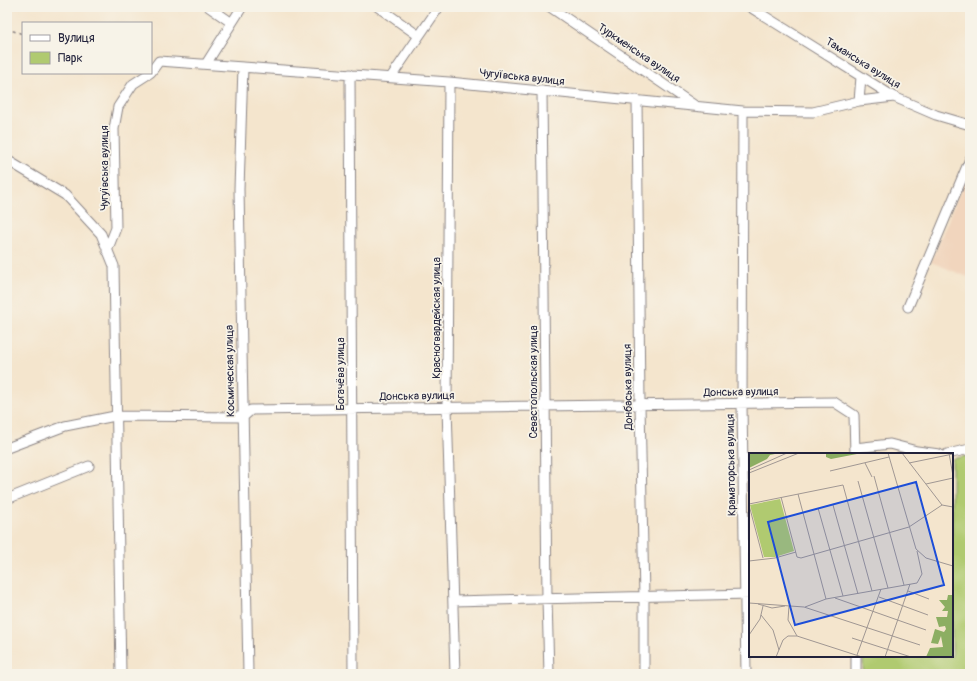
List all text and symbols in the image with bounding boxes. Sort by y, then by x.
street label: Туркменська вулиця [595,21,683,85]
legend [22,22,152,74]
text: Вулиця [58,31,95,46]
street label: Таманська вулиця [823,35,903,91]
text: Парк [58,51,83,66]
street label: Чугуївська вулиця [479,66,565,88]
street label: Чугуївська вулиця [98,125,111,211]
street label: Красногвардейская улица [430,257,443,379]
street label: Космическая улица [223,325,237,417]
street label: Севастопольская улица [527,325,540,439]
street label: Богачёва улица [334,337,347,411]
street label: Донбаська вулиця [621,344,635,431]
street label: Донська вулиця [703,385,778,399]
street label: Донська вулиця [379,389,454,403]
street label: Краматорська вулиця [724,414,738,516]
inset map [749,453,953,657]

